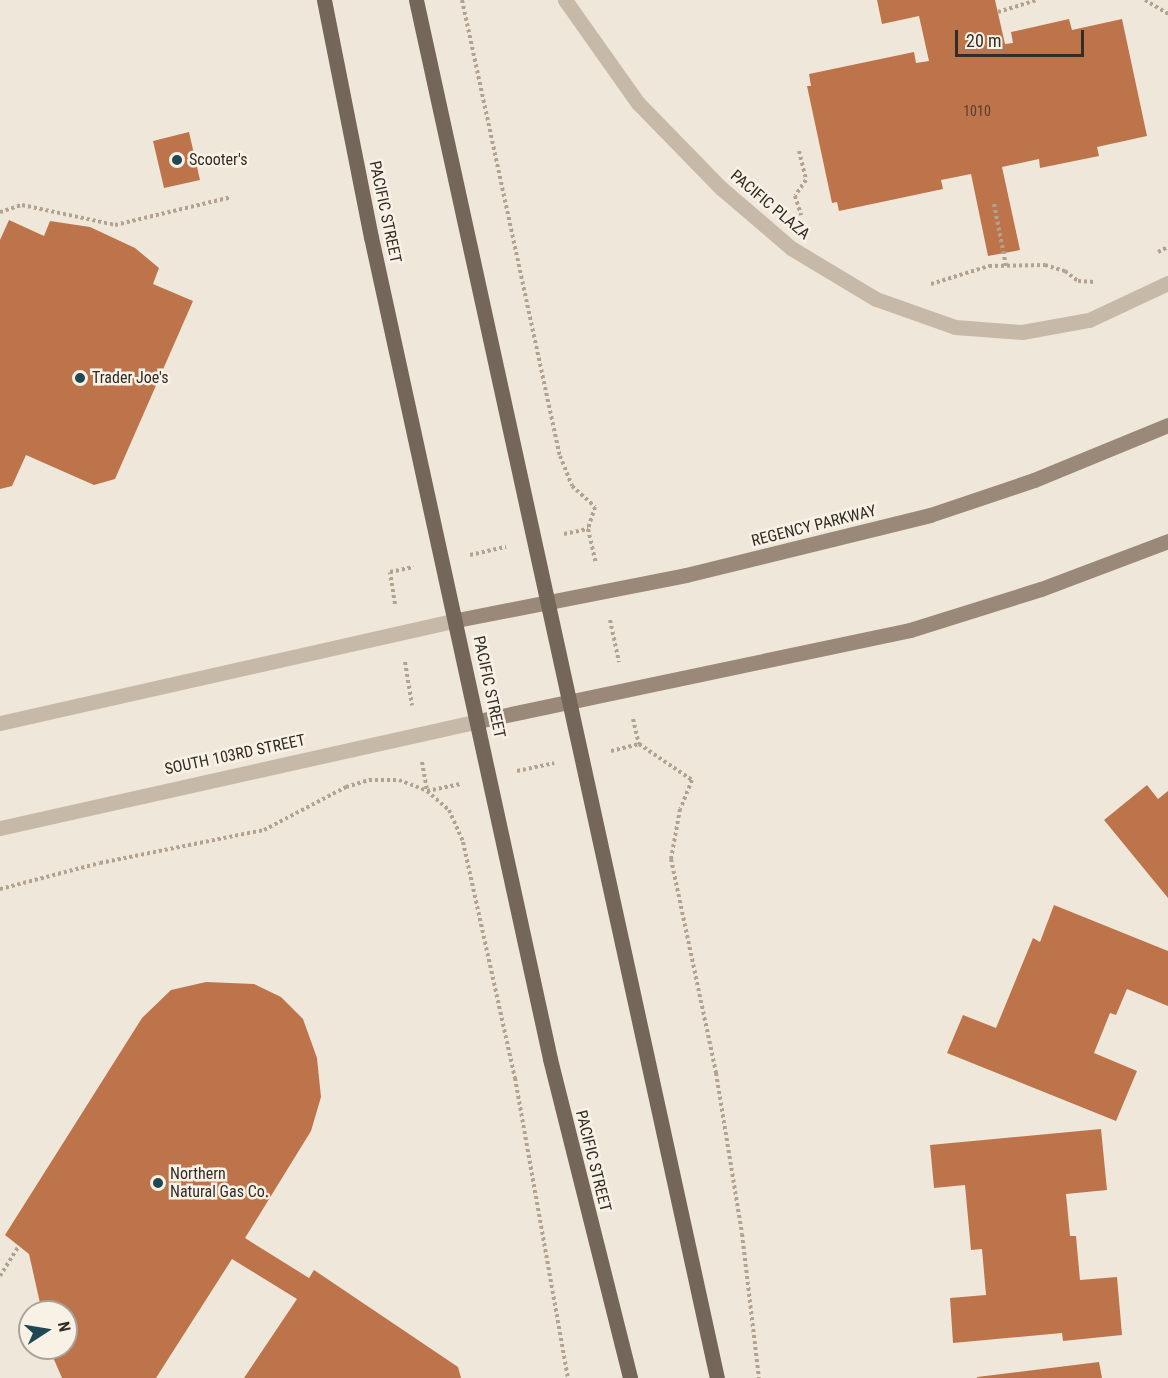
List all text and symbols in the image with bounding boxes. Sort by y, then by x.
scale bar [958,18,1087,56]
text: 20 m [966,30,1001,51]
house number: 1010 [963,103,991,119]
place label: Scooter's [189,150,247,170]
marker: Scooter's [170,153,184,167]
street label: PACIFIC STREET [365,159,405,265]
street label: PACIFIC PLAZA [726,166,814,244]
place label: Trader Joe's [92,368,169,388]
marker: Trader Joe's [73,371,87,385]
street label: REGENCY PARKWAY [750,501,878,551]
street label: PACIFIC STREET [469,634,509,740]
street label: SOUTH 103RD STREET [163,731,307,779]
street label: PACIFIC STREET [571,1108,615,1214]
place label: Northern Natural Gas Co. [170,1164,269,1202]
marker: Northern Natural Gas Co. [151,1176,165,1190]
north arrow [18,1300,78,1360]
text: N [54,1320,74,1333]

